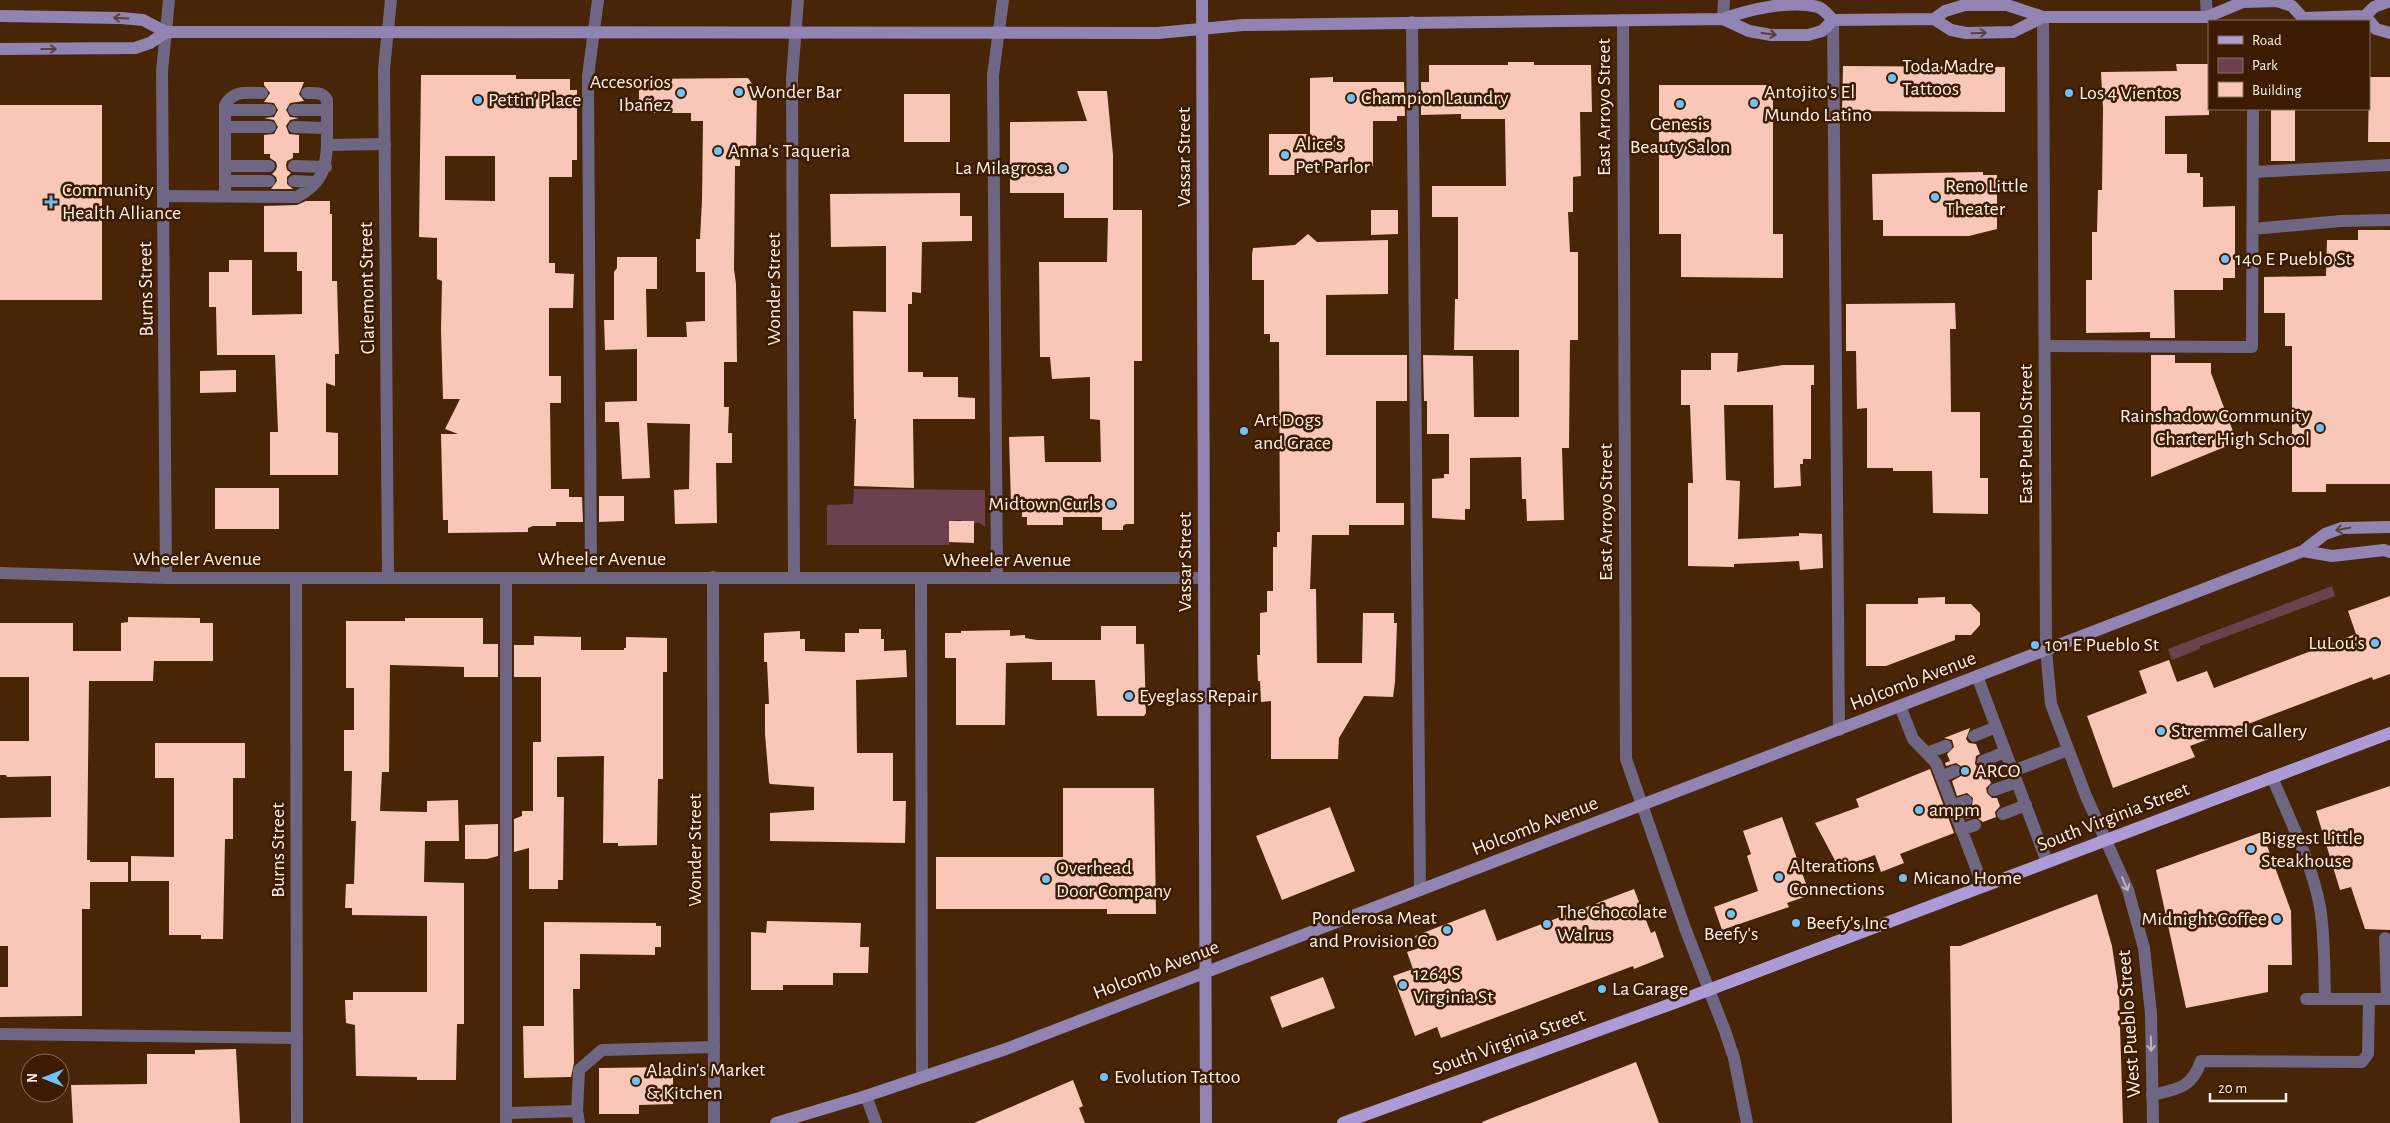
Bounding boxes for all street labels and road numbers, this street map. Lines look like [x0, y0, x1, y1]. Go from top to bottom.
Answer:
street label: East Arroyo Street [1594, 37, 1614, 176]
street label: Vassar Street [1174, 106, 1194, 207]
street label: Claremont Street [356, 221, 378, 355]
street label: Wonder Street [764, 232, 784, 346]
street label: Burns Street [135, 241, 157, 337]
street label: East Pueblo Street [2016, 363, 2036, 504]
street label: East Arroyo Street [1596, 442, 1616, 581]
street label: Vassar Street [1175, 511, 1195, 612]
street label: Wheeler Avenue [133, 549, 261, 569]
street label: Wheeler Avenue [538, 549, 666, 569]
street label: Wheeler Avenue [943, 550, 1071, 570]
street label: Holcomb Avenue [1847, 648, 1979, 714]
street label: South Virginia Street [2034, 779, 2192, 855]
street label: Wonder Street [685, 793, 705, 907]
street label: Holcomb Avenue [1469, 793, 1601, 859]
street label: Burns Street [268, 802, 288, 898]
street label: Holcomb Avenue [1090, 937, 1222, 1003]
street label: West Pueblo Street [2114, 949, 2144, 1099]
street label: South Virginia Street [1430, 1005, 1589, 1079]

